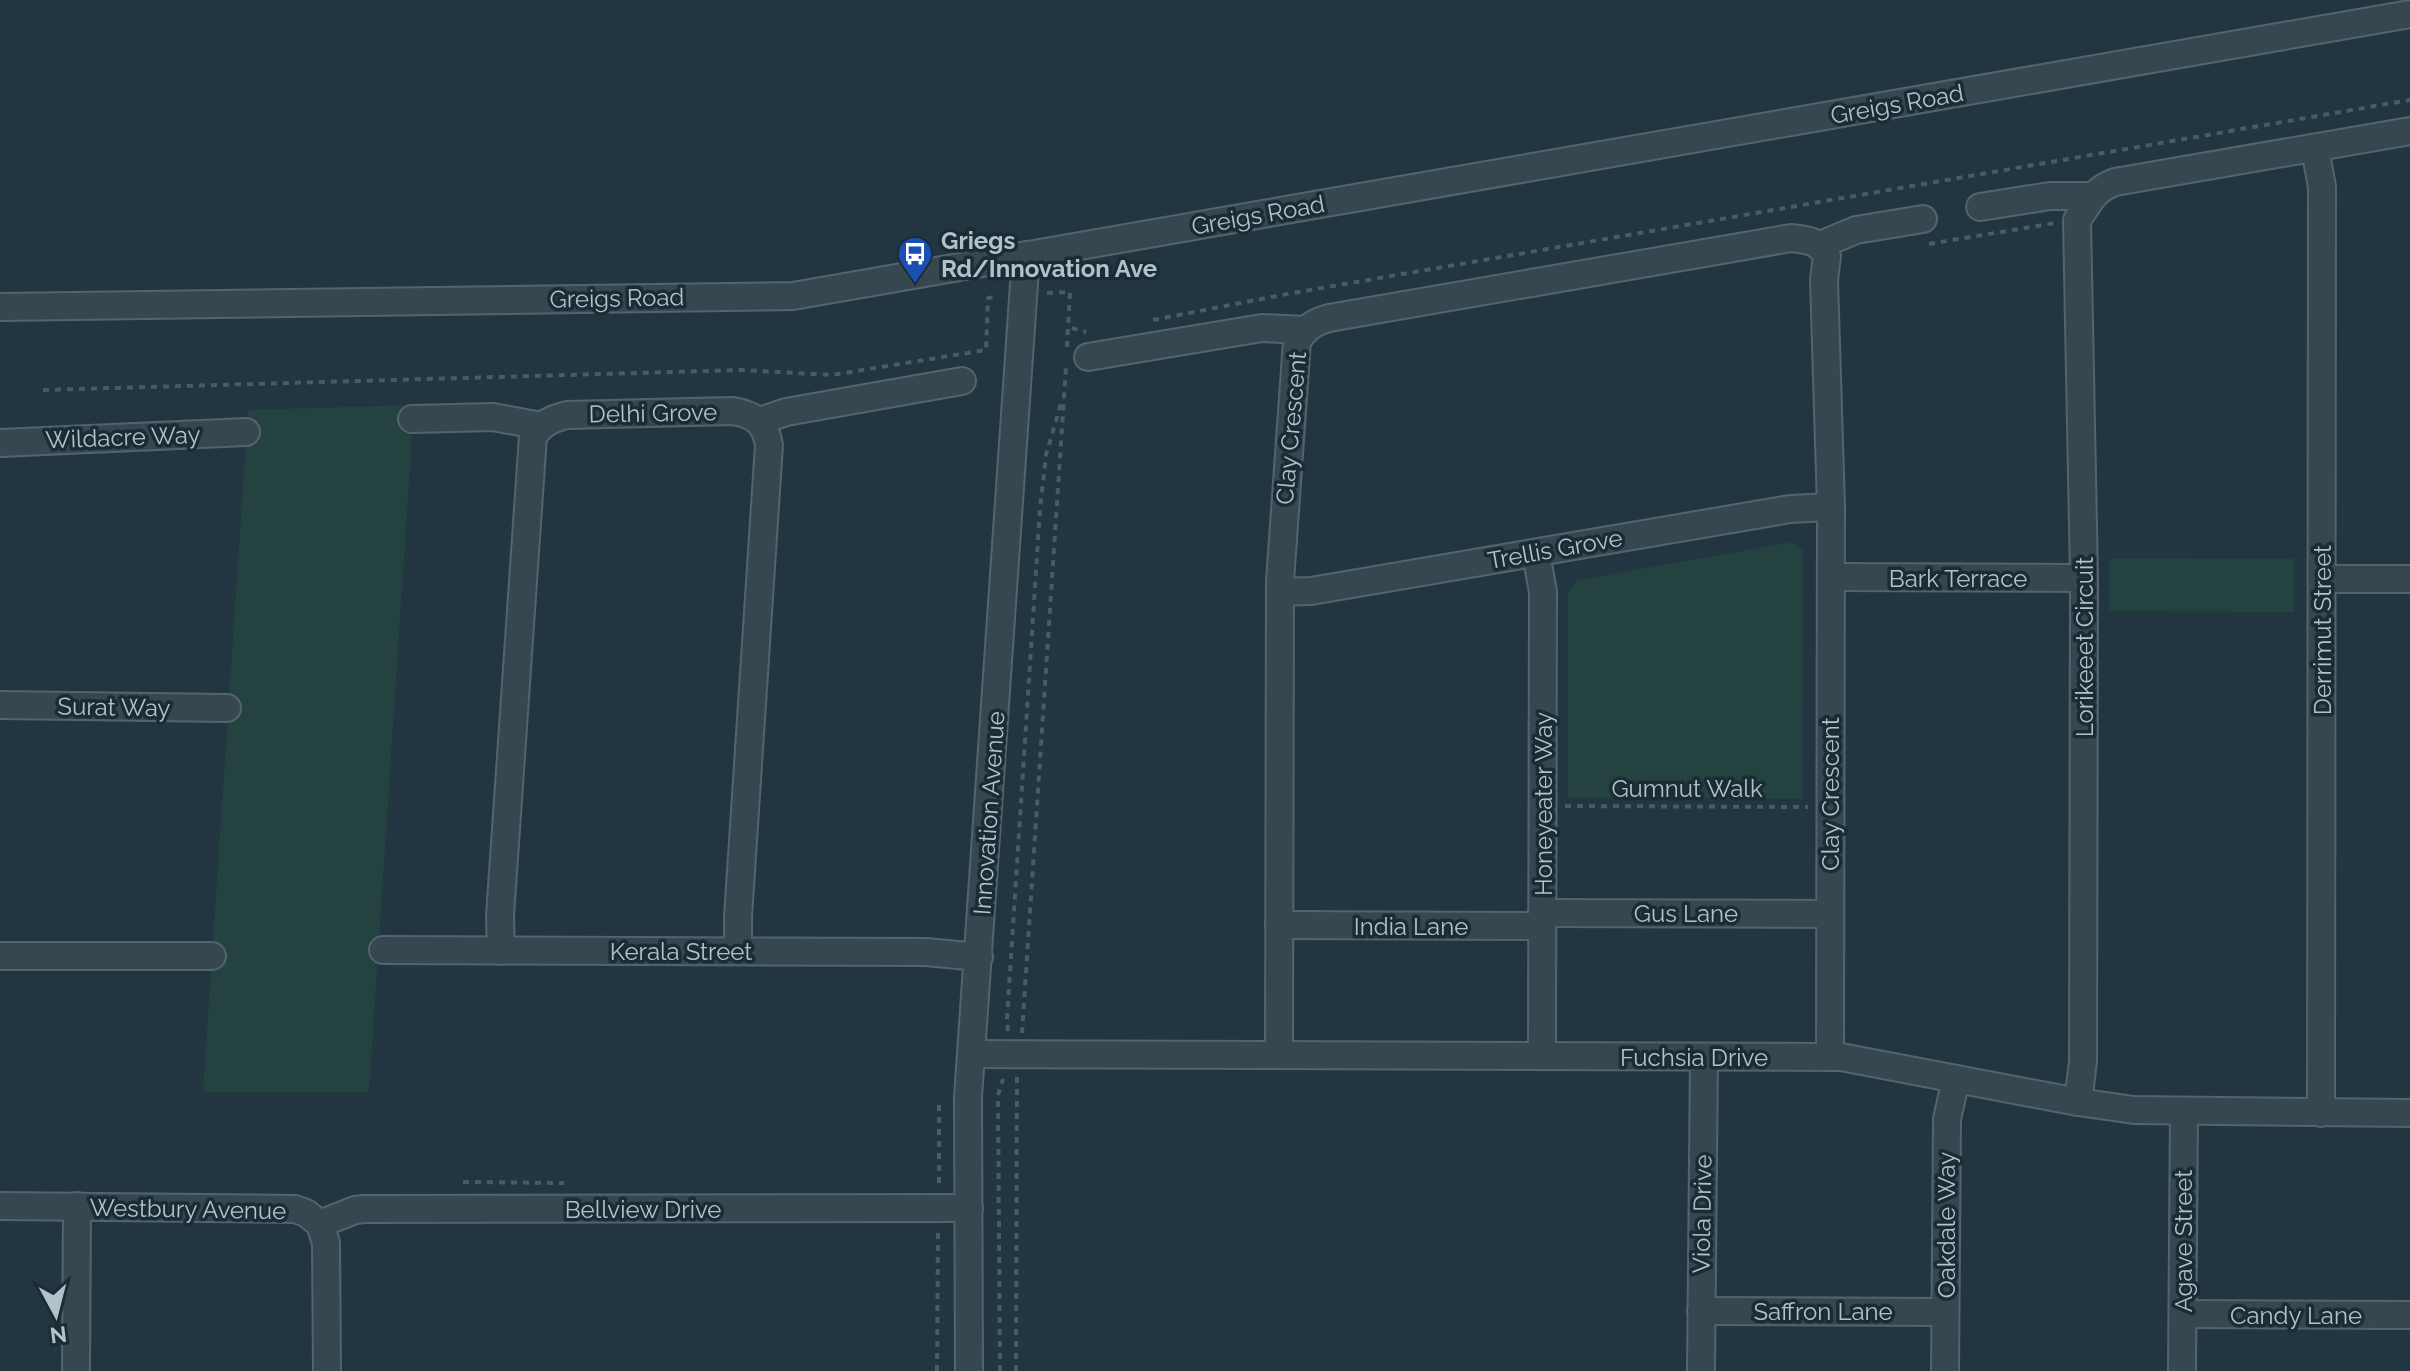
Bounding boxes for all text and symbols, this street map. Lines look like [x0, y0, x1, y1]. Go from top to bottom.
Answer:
street label: Greigs Road [1828, 78, 1966, 130]
street label: Greigs Road [1189, 189, 1327, 241]
place label: Griegs Rd/Innovation Ave [941, 226, 1157, 283]
bus stop icon: Griegs Rd/Innovation Ave [896, 235, 934, 285]
street label: Greigs Road [549, 282, 685, 314]
street label: Clay Crescent [1270, 350, 1312, 506]
street label: Delhi Grove [588, 397, 718, 429]
street label: Wildacre Way [45, 420, 201, 454]
street label: Trellis Grove [1485, 523, 1625, 575]
street label: Derrimut Street [2308, 545, 2337, 715]
street label: Lorikeeet Circuit [2070, 557, 2099, 737]
street label: Bark Terrace [1889, 564, 2027, 593]
street label: Surat Way [57, 692, 171, 722]
street label: Innovation Avenue [967, 710, 1011, 916]
street label: Honeyeater Way [1529, 712, 1558, 896]
street label: Clay Crescent [1816, 717, 1845, 871]
street label: Gumnut Walk [1611, 774, 1763, 803]
street label: Gus Lane [1634, 899, 1738, 928]
street label: India Lane [1354, 912, 1468, 941]
street label: Kerala Street [610, 937, 752, 966]
street label: Fuchsia Drive [1620, 1043, 1768, 1072]
street label: Oakdale Way [1932, 1152, 1961, 1298]
street label: Viola Drive [1686, 1154, 1718, 1274]
street label: Agave Street [2169, 1170, 2198, 1312]
street label: Westbury Avenue [89, 1193, 287, 1225]
street label: Bellview Drive [565, 1195, 721, 1224]
north arrow [16, 1275, 96, 1355]
street label: Saffron Lane [1753, 1297, 1893, 1326]
street label: Candy Lane [2230, 1301, 2362, 1330]
text: N [49, 1321, 68, 1349]

